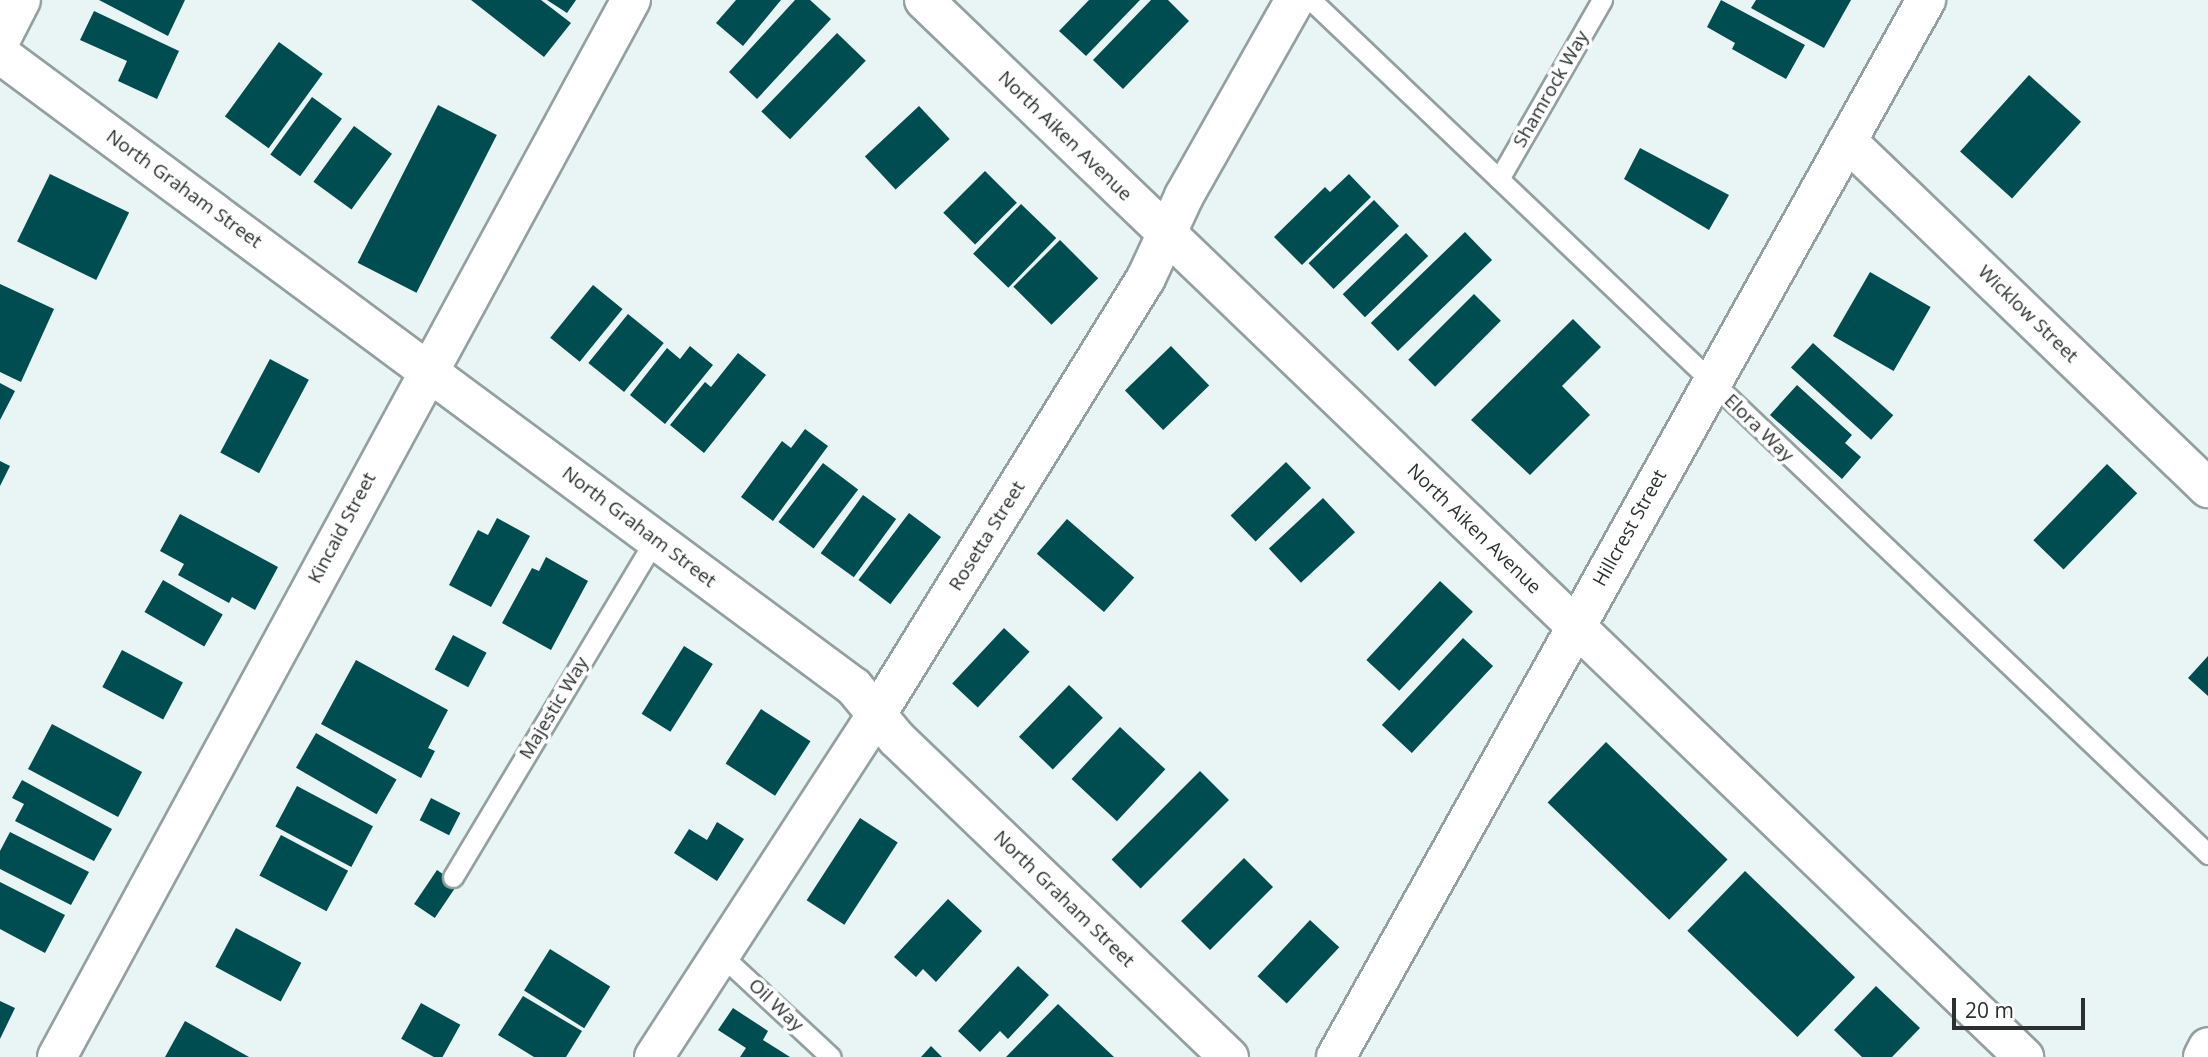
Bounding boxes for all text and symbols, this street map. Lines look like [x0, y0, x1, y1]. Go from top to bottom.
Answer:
street label: Shamrock Way [1508, 27, 1594, 151]
street label: North Aiken Avenue [993, 66, 1137, 206]
street label: North Graham Street [102, 125, 266, 253]
street label: Wicklow Street [1973, 261, 2083, 367]
street label: Elora Way [1720, 389, 1798, 467]
street label: North Aiken Avenue [1402, 459, 1546, 599]
street label: North Graham Street [558, 462, 720, 592]
street label: Hillcrest Street [1589, 466, 1671, 590]
street label: Kincaid Street [303, 469, 381, 587]
street label: Rosetta Street [944, 477, 1030, 595]
street label: Majestic Way [515, 653, 593, 763]
street label: North Graham Street [989, 826, 1139, 972]
street label: Oil Way [744, 974, 808, 1036]
scale bar [1956, 984, 2089, 1028]
text: 20 m [1965, 996, 2014, 1024]

